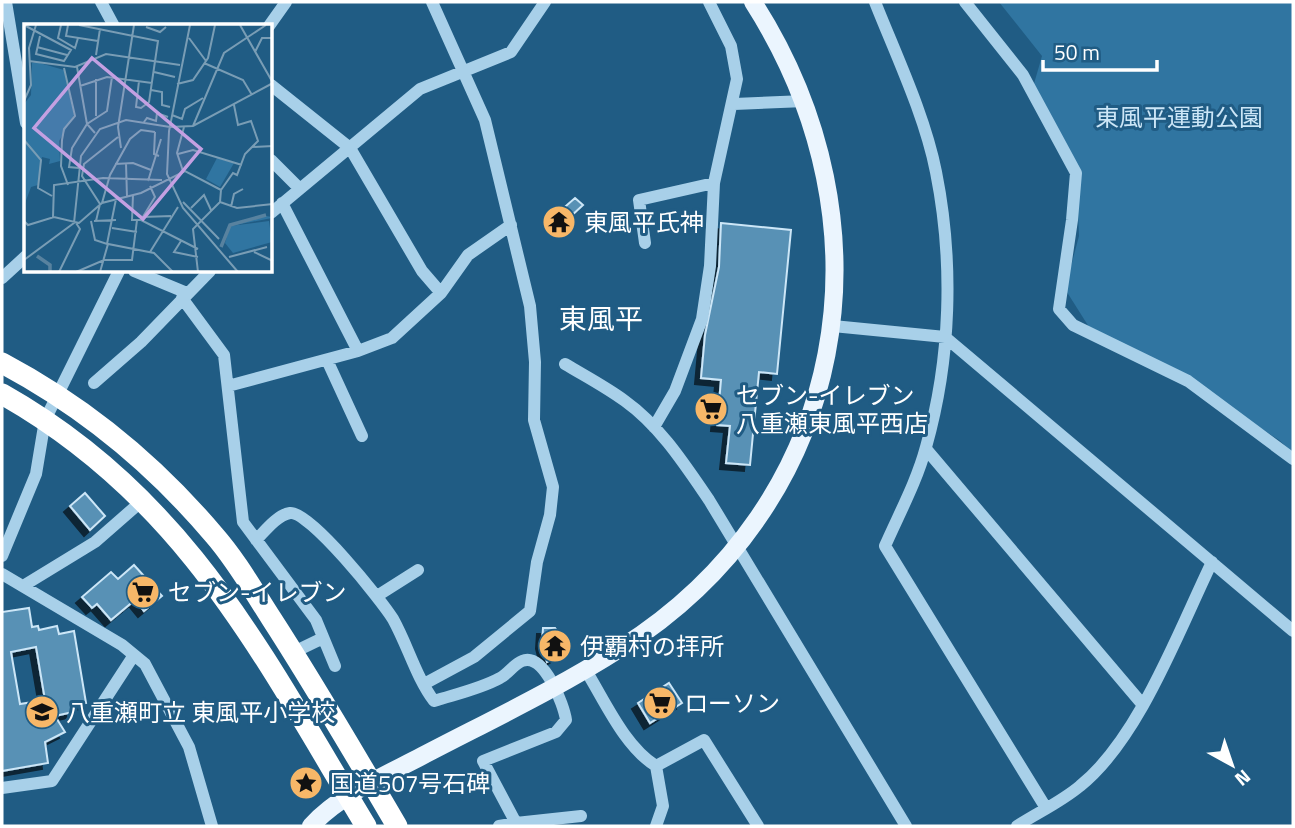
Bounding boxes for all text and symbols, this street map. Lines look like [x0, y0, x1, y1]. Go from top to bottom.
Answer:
inset map [24, 24, 273, 273]
scale bar [1043, 28, 1157, 72]
text: 50 m [1054, 36, 1100, 68]
park label: 東風平運動公園 [1095, 99, 1263, 135]
temple icon: 東風平氏神 [540, 203, 578, 241]
place label: 東風平氏神 [584, 204, 704, 240]
district label: 東風平 [559, 297, 643, 340]
place label: セブン-イレブン 八重瀬東風平西店 [736, 377, 928, 441]
supermarket icon: セブン-イレブン 八重瀬東風平西店 [692, 390, 730, 428]
supermarket icon: セブン-イレブン [124, 573, 162, 611]
place label: セブン-イレブン [168, 574, 347, 610]
temple icon: 伊覇村の拝所 [536, 627, 574, 665]
place label: 伊覇村の拝所 [580, 628, 724, 664]
supermarket icon: ローソン [641, 684, 679, 722]
place label: ローソン [684, 685, 780, 721]
school or university icon: 八重瀬町立 東風平小学校 [23, 693, 61, 731]
place label: 八重瀬町立 東風平小学校 [66, 694, 335, 730]
north arrow [1197, 730, 1267, 800]
text: N [1229, 763, 1258, 794]
place icon: 国道507号石碑 [287, 764, 325, 802]
place label: 国道507号石碑 [330, 765, 490, 801]

